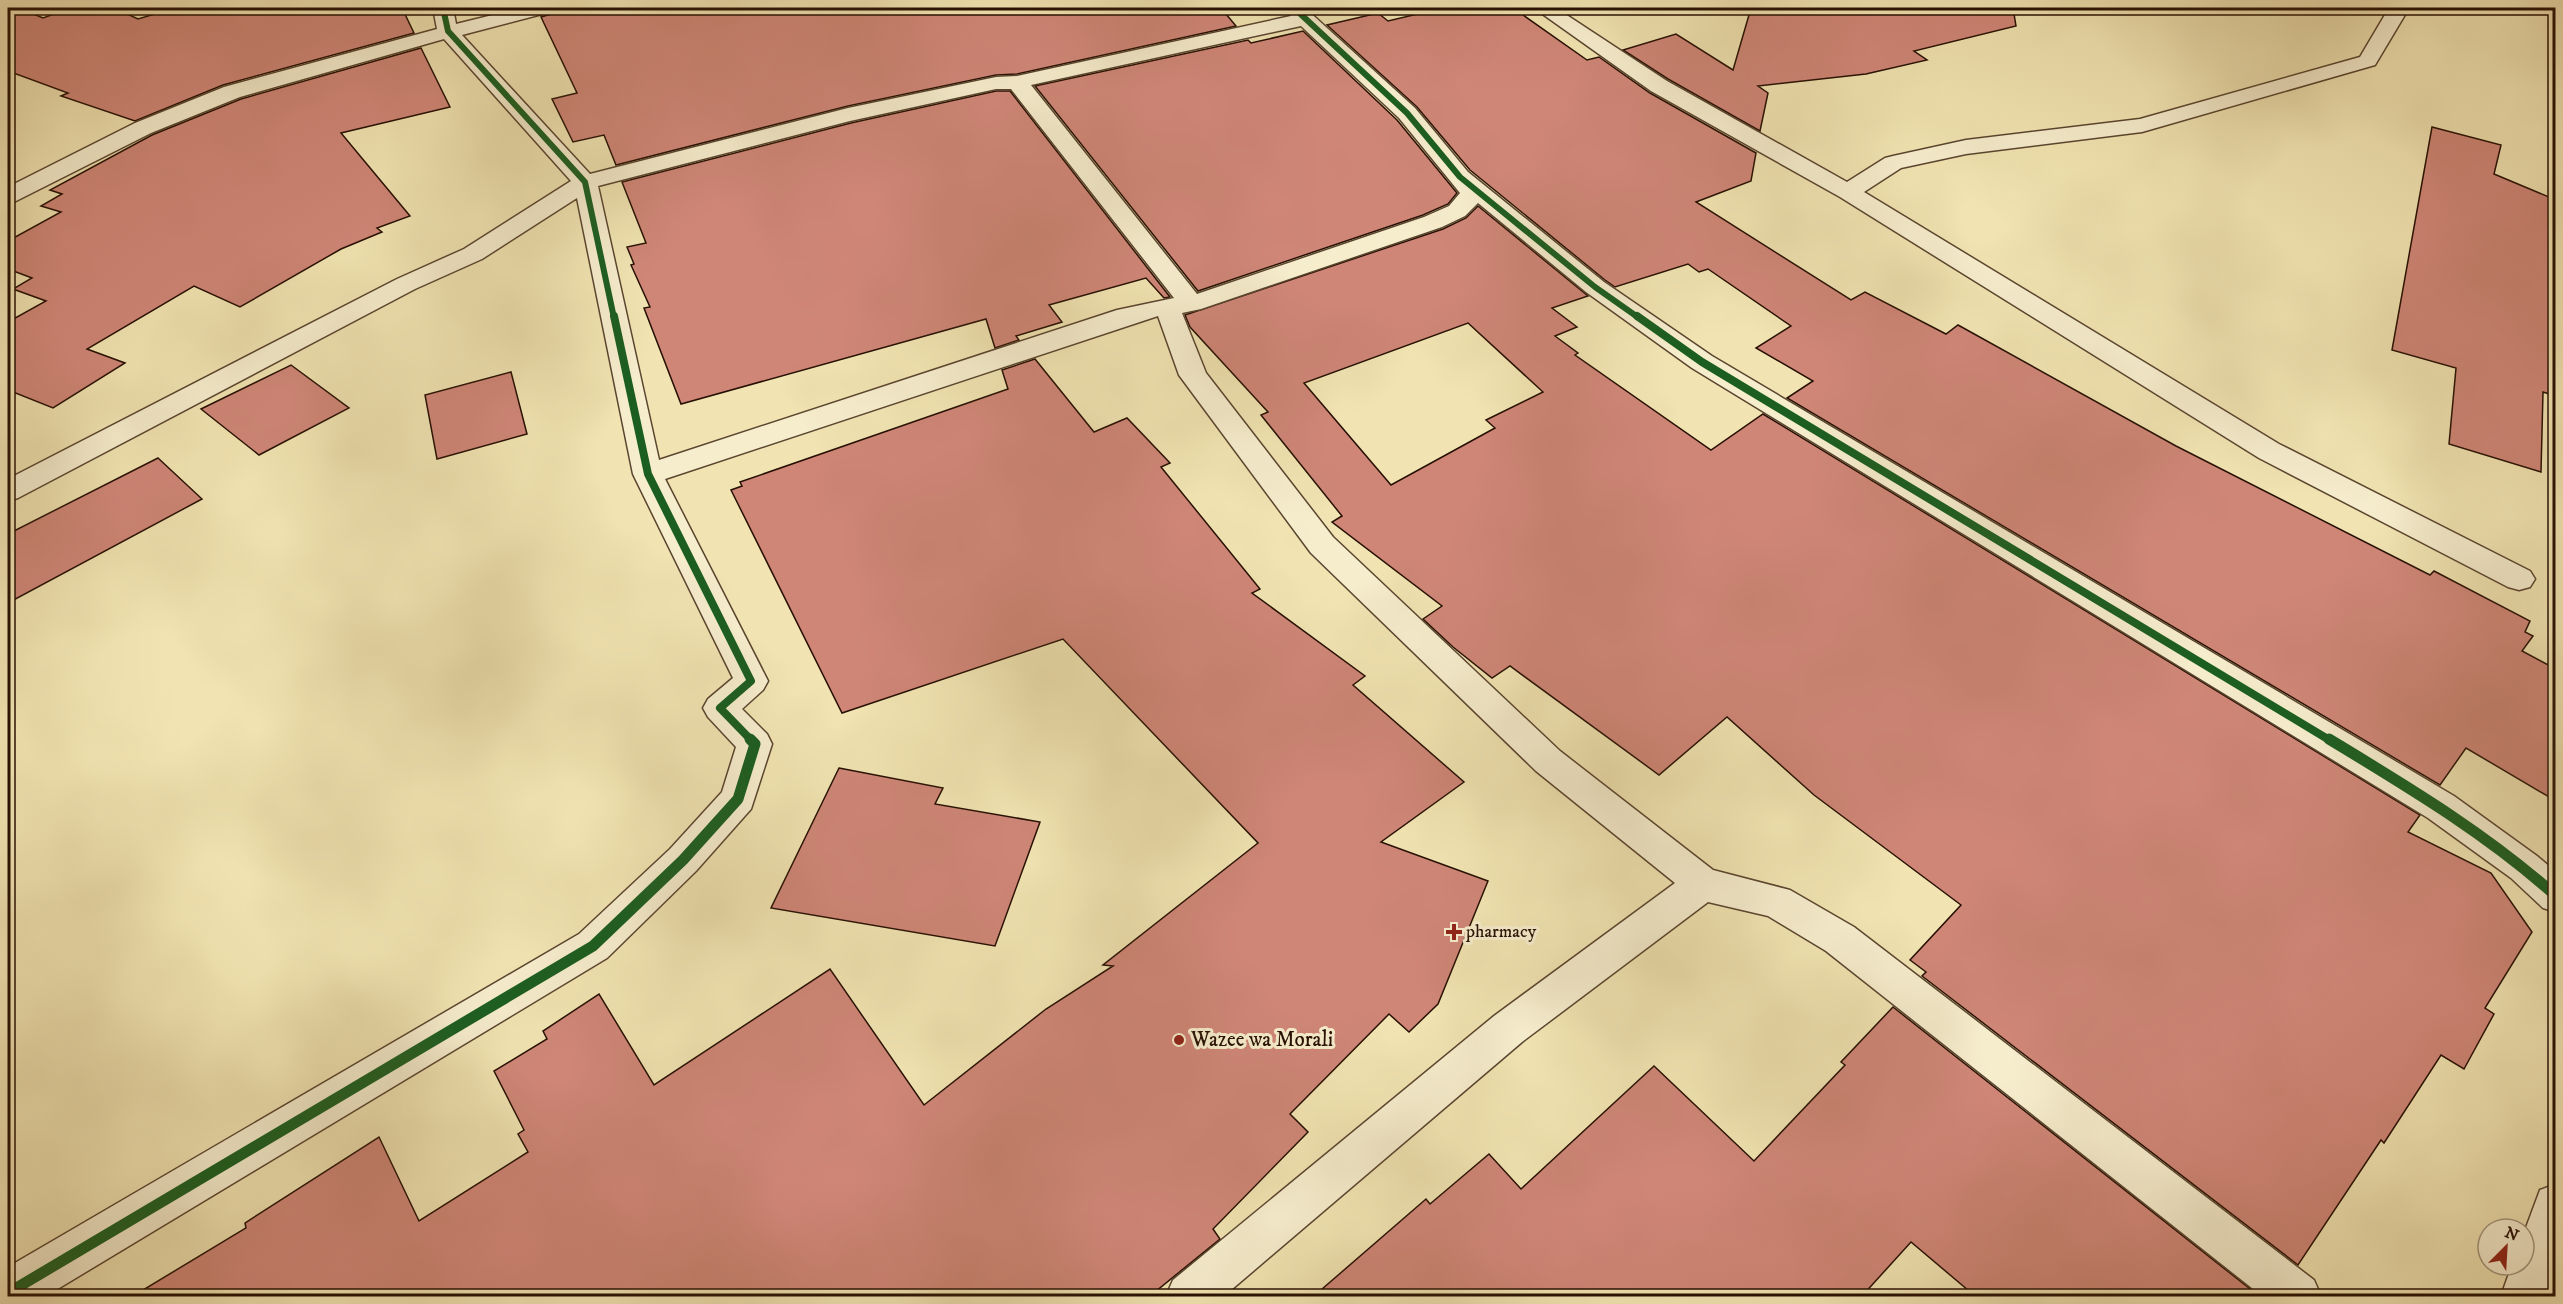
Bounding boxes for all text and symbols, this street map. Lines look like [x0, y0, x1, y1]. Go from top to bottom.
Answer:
place label: pharmacy [1465, 921, 1537, 943]
marker: pharmacy [1447, 925, 1461, 939]
place label: Wazee wa Morali [1190, 1027, 1333, 1053]
marker: Wazee wa Morali [1172, 1033, 1186, 1047]
north arrow [2476, 1217, 2536, 1277]
text: N [2502, 1222, 2522, 1246]

